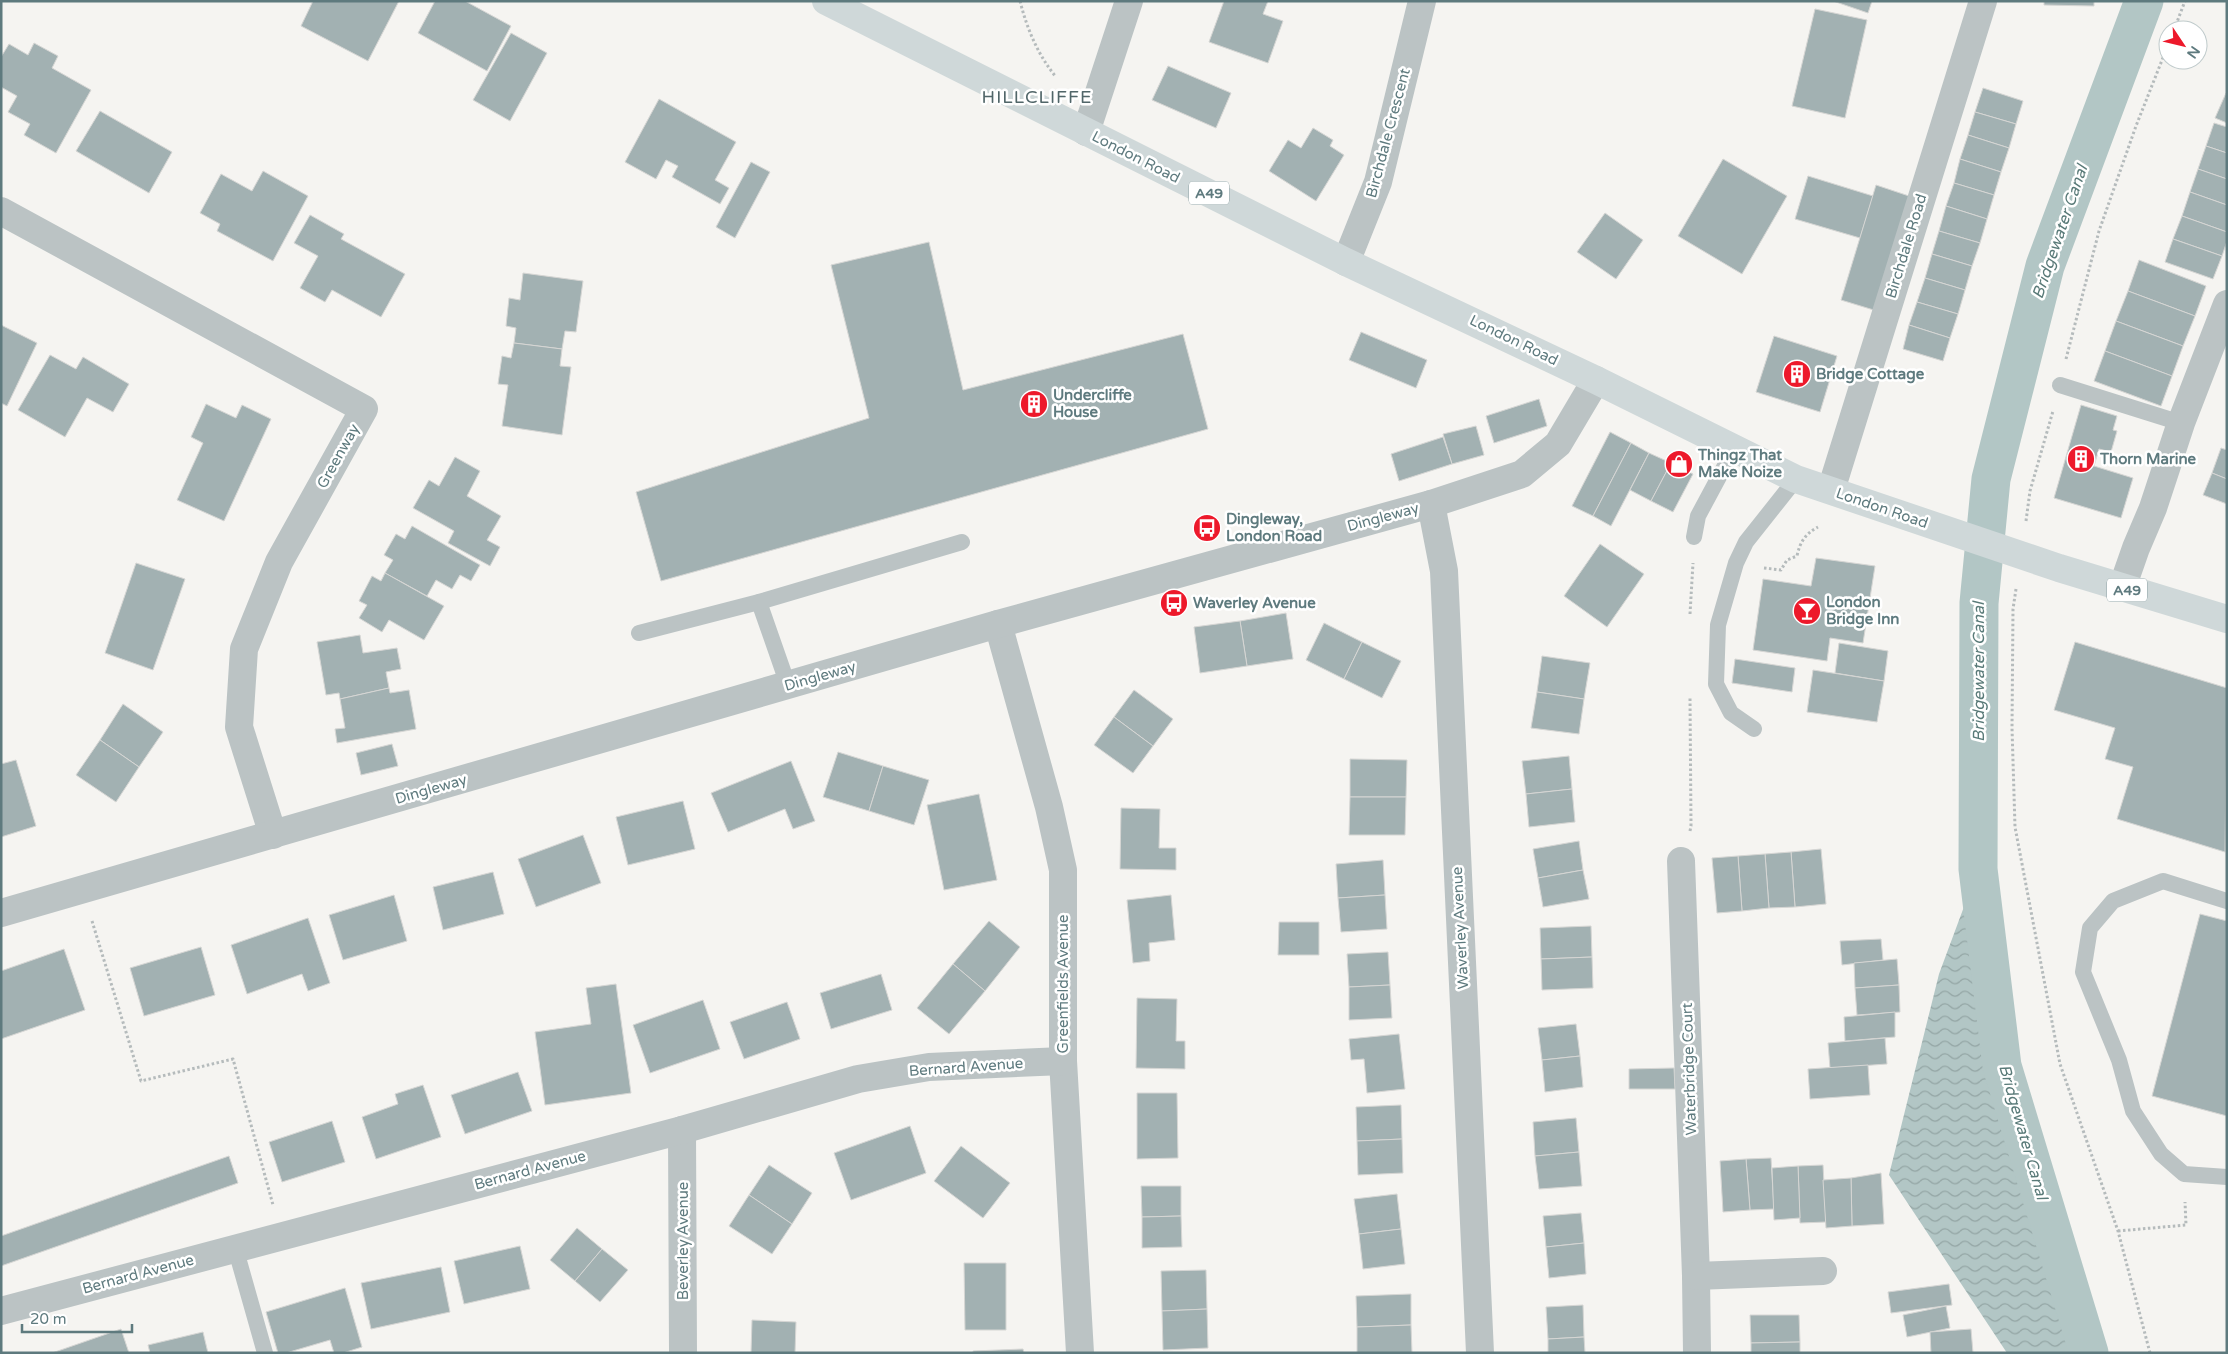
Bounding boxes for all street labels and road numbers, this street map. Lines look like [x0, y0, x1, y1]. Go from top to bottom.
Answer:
street label: Birchdale Crescent [1362, 66, 1414, 200]
street label: London Road [1089, 127, 1183, 187]
road number: A49 [1189, 182, 1229, 204]
street label: Birchdale Road [1882, 192, 1930, 300]
street label: London Road [1467, 311, 1561, 369]
street label: Greenway [313, 421, 363, 491]
street label: London Road [1834, 484, 1930, 532]
street label: Dingleway [1345, 499, 1421, 535]
road number: A49 [2107, 578, 2147, 602]
street label: Dingleway [782, 657, 858, 695]
street label: Dingleway [393, 770, 469, 808]
street label: Waverley Avenue [1448, 866, 1472, 990]
street label: Greenfields Avenue [1054, 915, 1072, 1053]
street label: Waterbridge Court [1678, 1002, 1700, 1136]
street label: Bernard Avenue [908, 1054, 1024, 1080]
street label: Bernard Avenue [472, 1146, 588, 1194]
street label: Beverley Avenue [674, 1182, 692, 1300]
street label: Bernard Avenue [80, 1250, 196, 1298]

